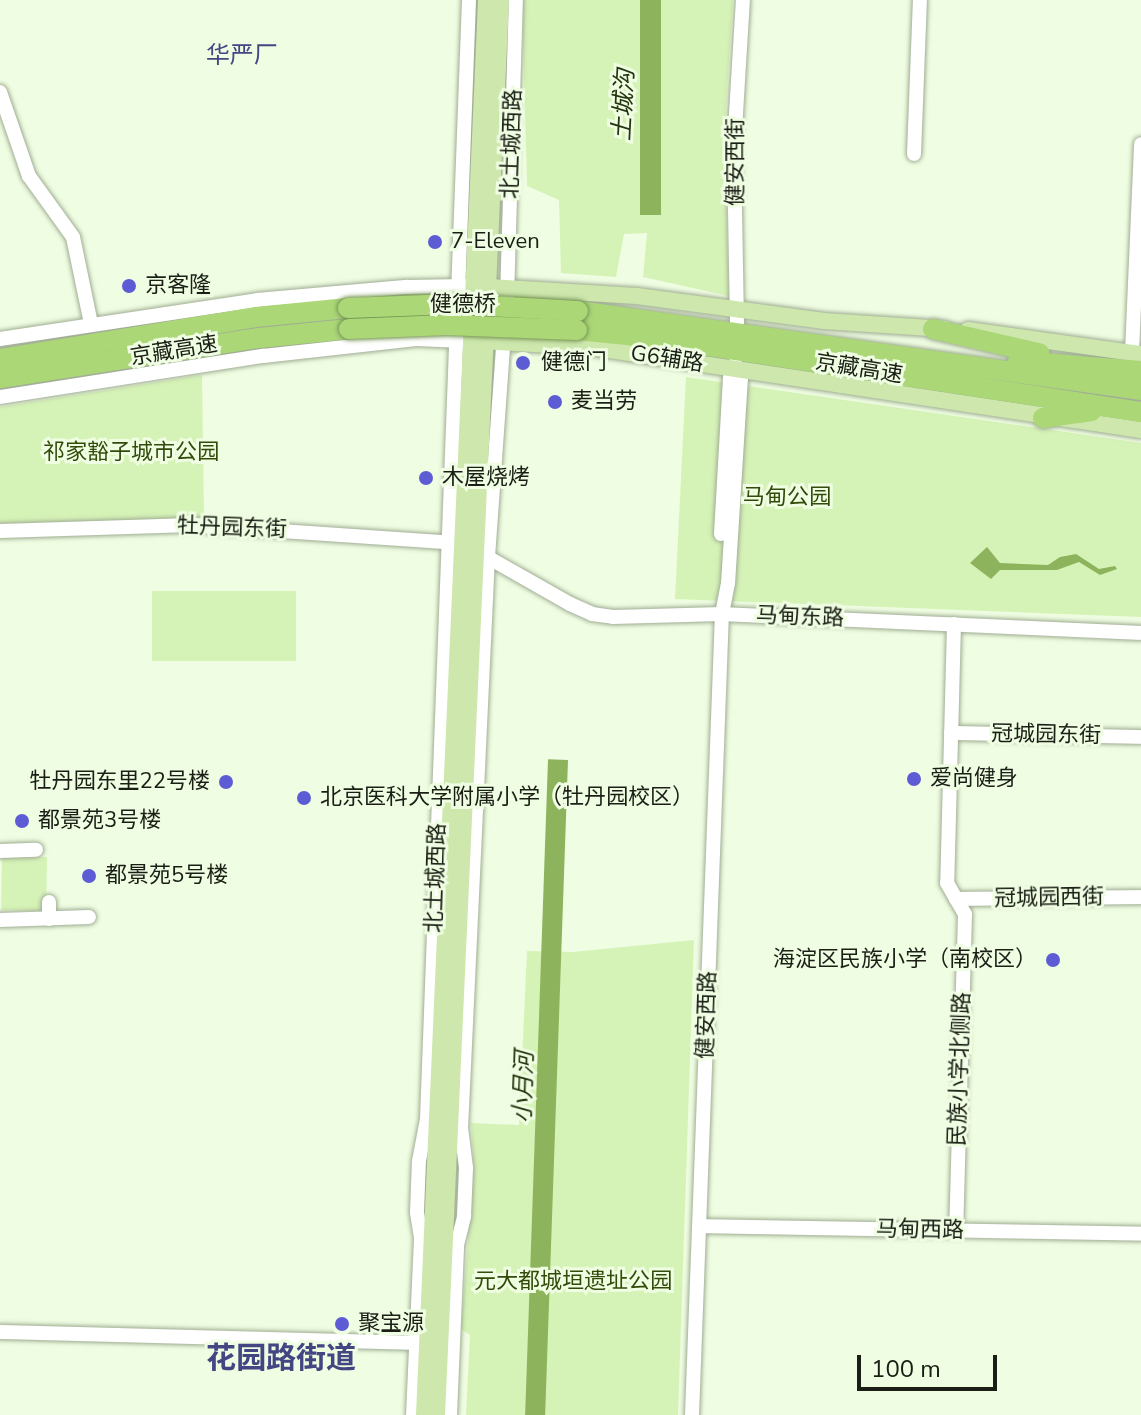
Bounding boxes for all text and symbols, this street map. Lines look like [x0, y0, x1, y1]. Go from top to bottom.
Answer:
district label: 华严厂 [206, 42, 278, 70]
water label: 土城沟 [608, 68, 640, 142]
street label: 北土城西路 [497, 89, 527, 199]
street label: 健安西街 [723, 118, 749, 206]
place label: 7-Eleven [451, 229, 540, 255]
marker: 7-Eleven [426, 233, 444, 251]
place label: 京客隆 [145, 273, 211, 299]
marker: 京客隆 [120, 277, 138, 295]
street label: 健德桥 [430, 292, 496, 318]
street label: 京藏高速 [128, 331, 220, 371]
street label: G6辅路 [629, 340, 705, 378]
street label: 京藏高速 [813, 349, 905, 389]
place label: 健德门 [541, 350, 607, 376]
marker: 健德门 [512, 352, 534, 374]
place label: 麦当劳 [571, 389, 637, 415]
marker: 麦当劳 [546, 393, 564, 411]
park label: 祁家豁子城市公园 [43, 440, 219, 466]
place label: 木屋烧烤 [442, 465, 530, 491]
marker: 木屋烧烤 [417, 469, 435, 487]
park label: 马甸公园 [743, 485, 831, 511]
street label: 牡丹园东街 [177, 513, 287, 543]
street label: 马甸东路 [756, 602, 844, 632]
street label: 冠城园东街 [991, 721, 1101, 749]
place label: 爱尚健身 [930, 766, 1018, 792]
place label: 牡丹园东里22号楼 [30, 769, 210, 795]
marker: 爱尚健身 [905, 770, 923, 788]
marker: 牡丹园东里22号楼 [217, 773, 235, 791]
place label: 北京医科大学附属小学（牡丹园校区） [320, 785, 694, 811]
marker: 北京医科大学附属小学（牡丹园校区） [295, 789, 313, 807]
place label: 都景苑3号楼 [38, 808, 161, 834]
marker: 都景苑3号楼 [13, 812, 31, 830]
street label: 北土城西路 [421, 823, 451, 933]
place label: 都景苑5号楼 [105, 863, 228, 889]
marker: 都景苑5号楼 [80, 867, 98, 885]
street label: 冠城园西街 [994, 884, 1104, 912]
place label: 海淀区民族小学（南校区） [773, 947, 1037, 973]
marker: 海淀区民族小学（南校区） [1044, 951, 1062, 969]
street label: 健安西路 [692, 971, 722, 1059]
street label: 民族小学北侧路 [944, 992, 976, 1146]
water label: 小月河 [508, 1051, 540, 1123]
street label: 马甸西路 [876, 1216, 964, 1244]
park label: 元大都城垣遗址公园 [474, 1269, 672, 1295]
place label: 聚宝源 [358, 1311, 424, 1337]
marker: 聚宝源 [333, 1315, 351, 1333]
scale bar [861, 1339, 1001, 1389]
district label: 花园路街道 [206, 1341, 356, 1377]
text: 100 m [871, 1353, 941, 1385]

